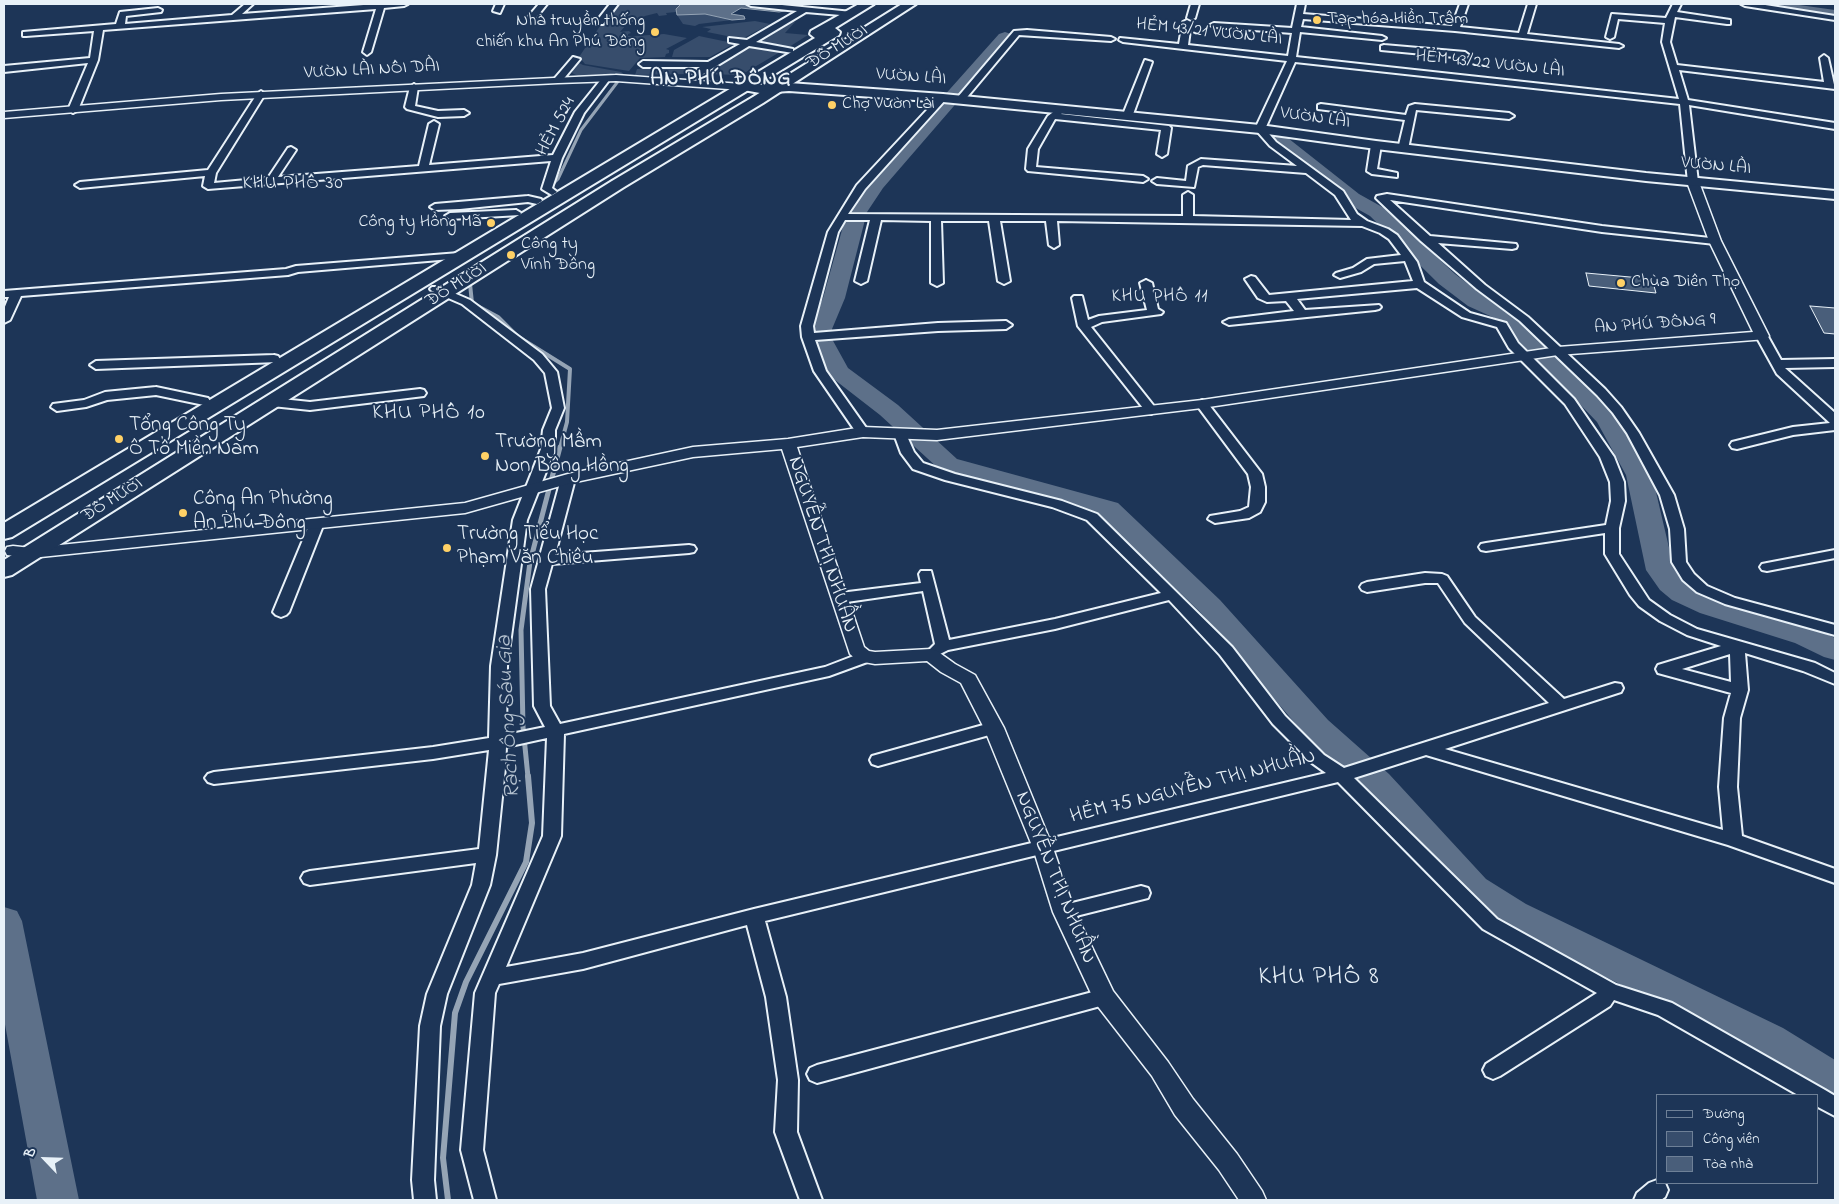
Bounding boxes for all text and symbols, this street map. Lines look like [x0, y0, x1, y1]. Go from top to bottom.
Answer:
place label: Tạp hóa Hiền Trâm [1327, 9, 1468, 31]
place label: Nhà truyền thống chiến khu An Phú Đông [476, 11, 645, 54]
marker: Tạp hóa Hiền Trâm [1311, 14, 1323, 26]
street label: HẺM 43/21 VƯỜN LÀI [1135, 15, 1283, 51]
street label: ĐỖ MƯỜI [803, 21, 873, 75]
marker: Nhà truyền thống chiến khu An Phú Đông [649, 26, 661, 38]
street label: HẺM 43/22 VƯỜN LÀI [1414, 46, 1566, 84]
street label: VƯỜN LÀI NỐI DÀI [304, 57, 440, 85]
street label: VƯỜN LÀI [875, 65, 947, 91]
district label: AN PHÚ ĐÔNG [649, 68, 793, 94]
street label: HẺM 524 [533, 94, 581, 160]
place label: Chợ Vườn Lài [842, 94, 935, 116]
marker: Chợ Vườn Lài [826, 99, 838, 111]
street label: VƯỜN LÀI [1279, 103, 1351, 135]
street label: VƯỜN LÀI [1680, 153, 1752, 181]
district label: KHU PHỐ 30 [241, 174, 345, 196]
place label: Công ty Hồng Mã [358, 212, 481, 234]
marker: Công ty Hồng Mã [485, 217, 497, 229]
place label: Công ty Vĩnh Đông [521, 234, 595, 276]
marker: Công ty Vĩnh Đông [505, 249, 517, 261]
street label: ĐỖ MƯỜI [422, 259, 492, 313]
place label: Chùa Diên Thọ [1631, 272, 1740, 294]
marker: Chùa Diên Thọ [1615, 277, 1627, 289]
district label: KHU PHỐ 11 [1110, 287, 1210, 309]
street label: AN PHÚ ĐÔNG 9 [1593, 310, 1717, 340]
district label: KHU PHỐ 10 [371, 401, 487, 427]
place label: Tổng Công Ty Ô Tô Miền Nam [129, 414, 259, 464]
place label: Trường Mầm Non Bông Hồng [495, 431, 629, 481]
marker: Tổng Công Ty Ô Tô Miền Nam [113, 433, 125, 445]
marker: Trường Mầm Non Bông Hồng [479, 450, 491, 462]
street label: NGUYỄN THỊ NHUẦN [781, 454, 861, 636]
street label: ĐỖ MƯỜI [78, 474, 148, 528]
place label: Công An Phường An Phú Đông [193, 488, 333, 538]
marker: Công An Phường An Phú Đông [177, 507, 189, 519]
place label: Trường Tiểu Học Phạm Văn Chiêu [457, 523, 598, 573]
marker: Trường Tiểu Học Phạm Văn Chiêu [441, 542, 453, 554]
water label: Rạch Ông Sáu Gia [493, 635, 527, 799]
street label: HẺM 75 NGUYỄN THỊ NHUẦN [1067, 745, 1319, 831]
street label: NGUYỄN THỊ NHUẦN [1008, 788, 1100, 968]
district label: KHU PHỐ 8 [1257, 963, 1381, 995]
legend [1656, 1094, 1819, 1184]
text: Đường [1703, 1103, 1745, 1125]
text: Công viên [1703, 1128, 1760, 1150]
north arrow [20, 1134, 70, 1184]
text: B [19, 1144, 42, 1161]
text: Tòa nhà [1703, 1153, 1753, 1175]

